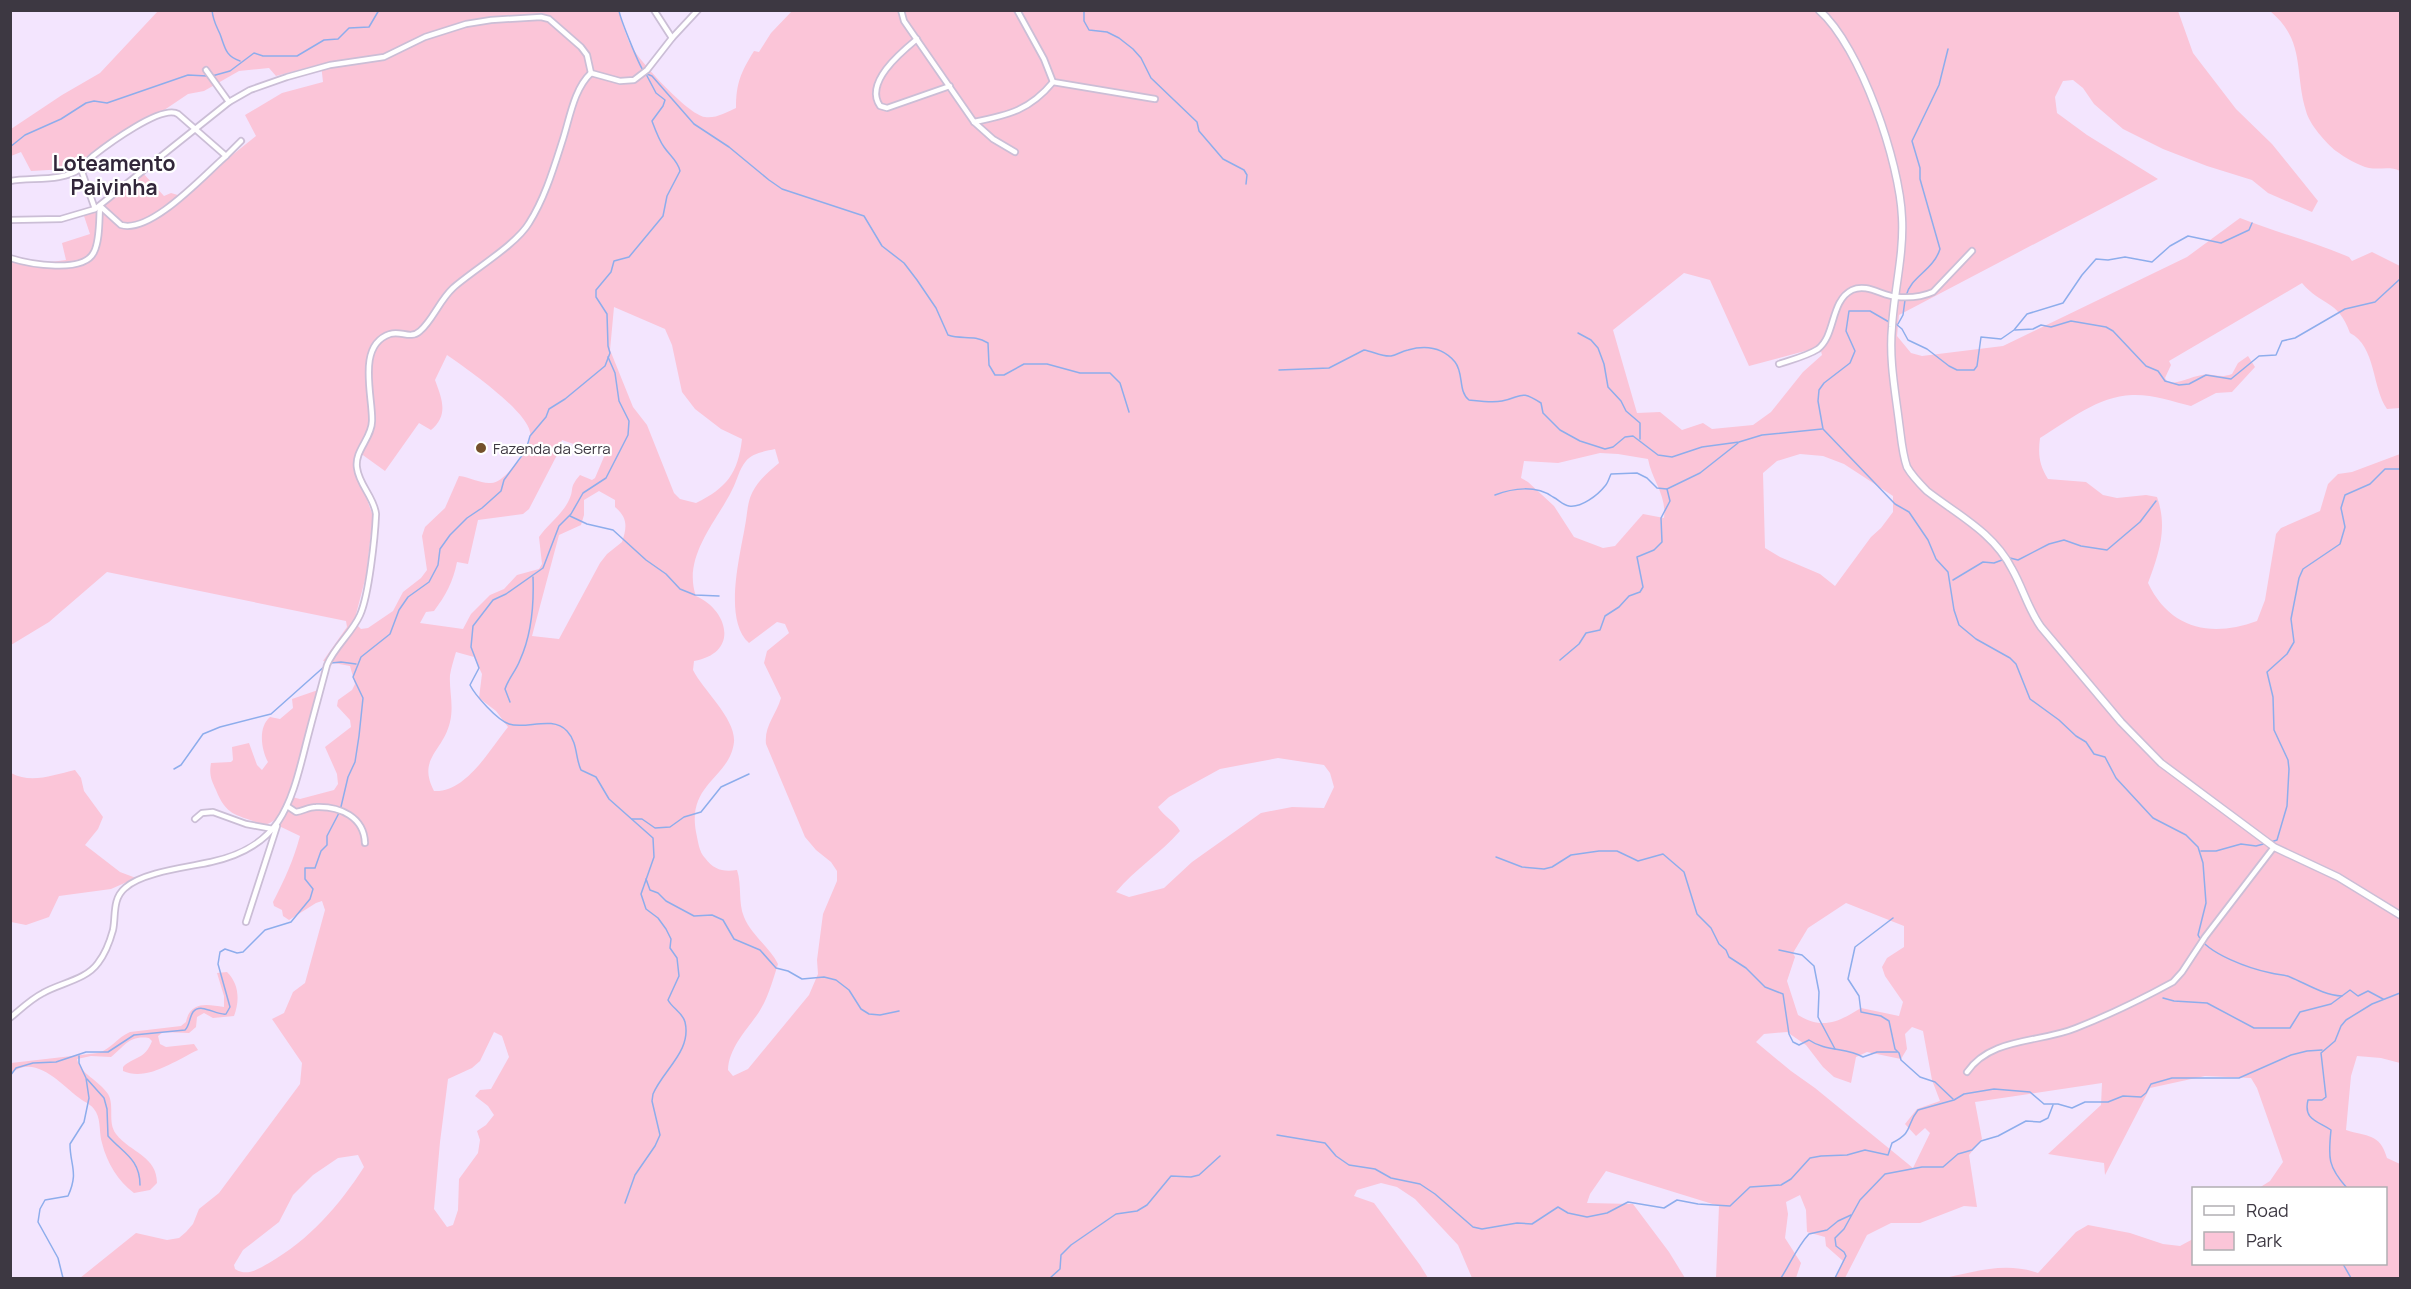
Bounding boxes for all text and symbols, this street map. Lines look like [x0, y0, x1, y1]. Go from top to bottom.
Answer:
district label: Loteamento Paivinha [53, 149, 175, 201]
place label: Fazenda da Serra [493, 438, 611, 459]
marker: Fazenda da Serra [474, 441, 488, 455]
legend [2192, 1187, 2387, 1265]
text: Road [2246, 1198, 2289, 1222]
text: Park [2246, 1228, 2283, 1252]

